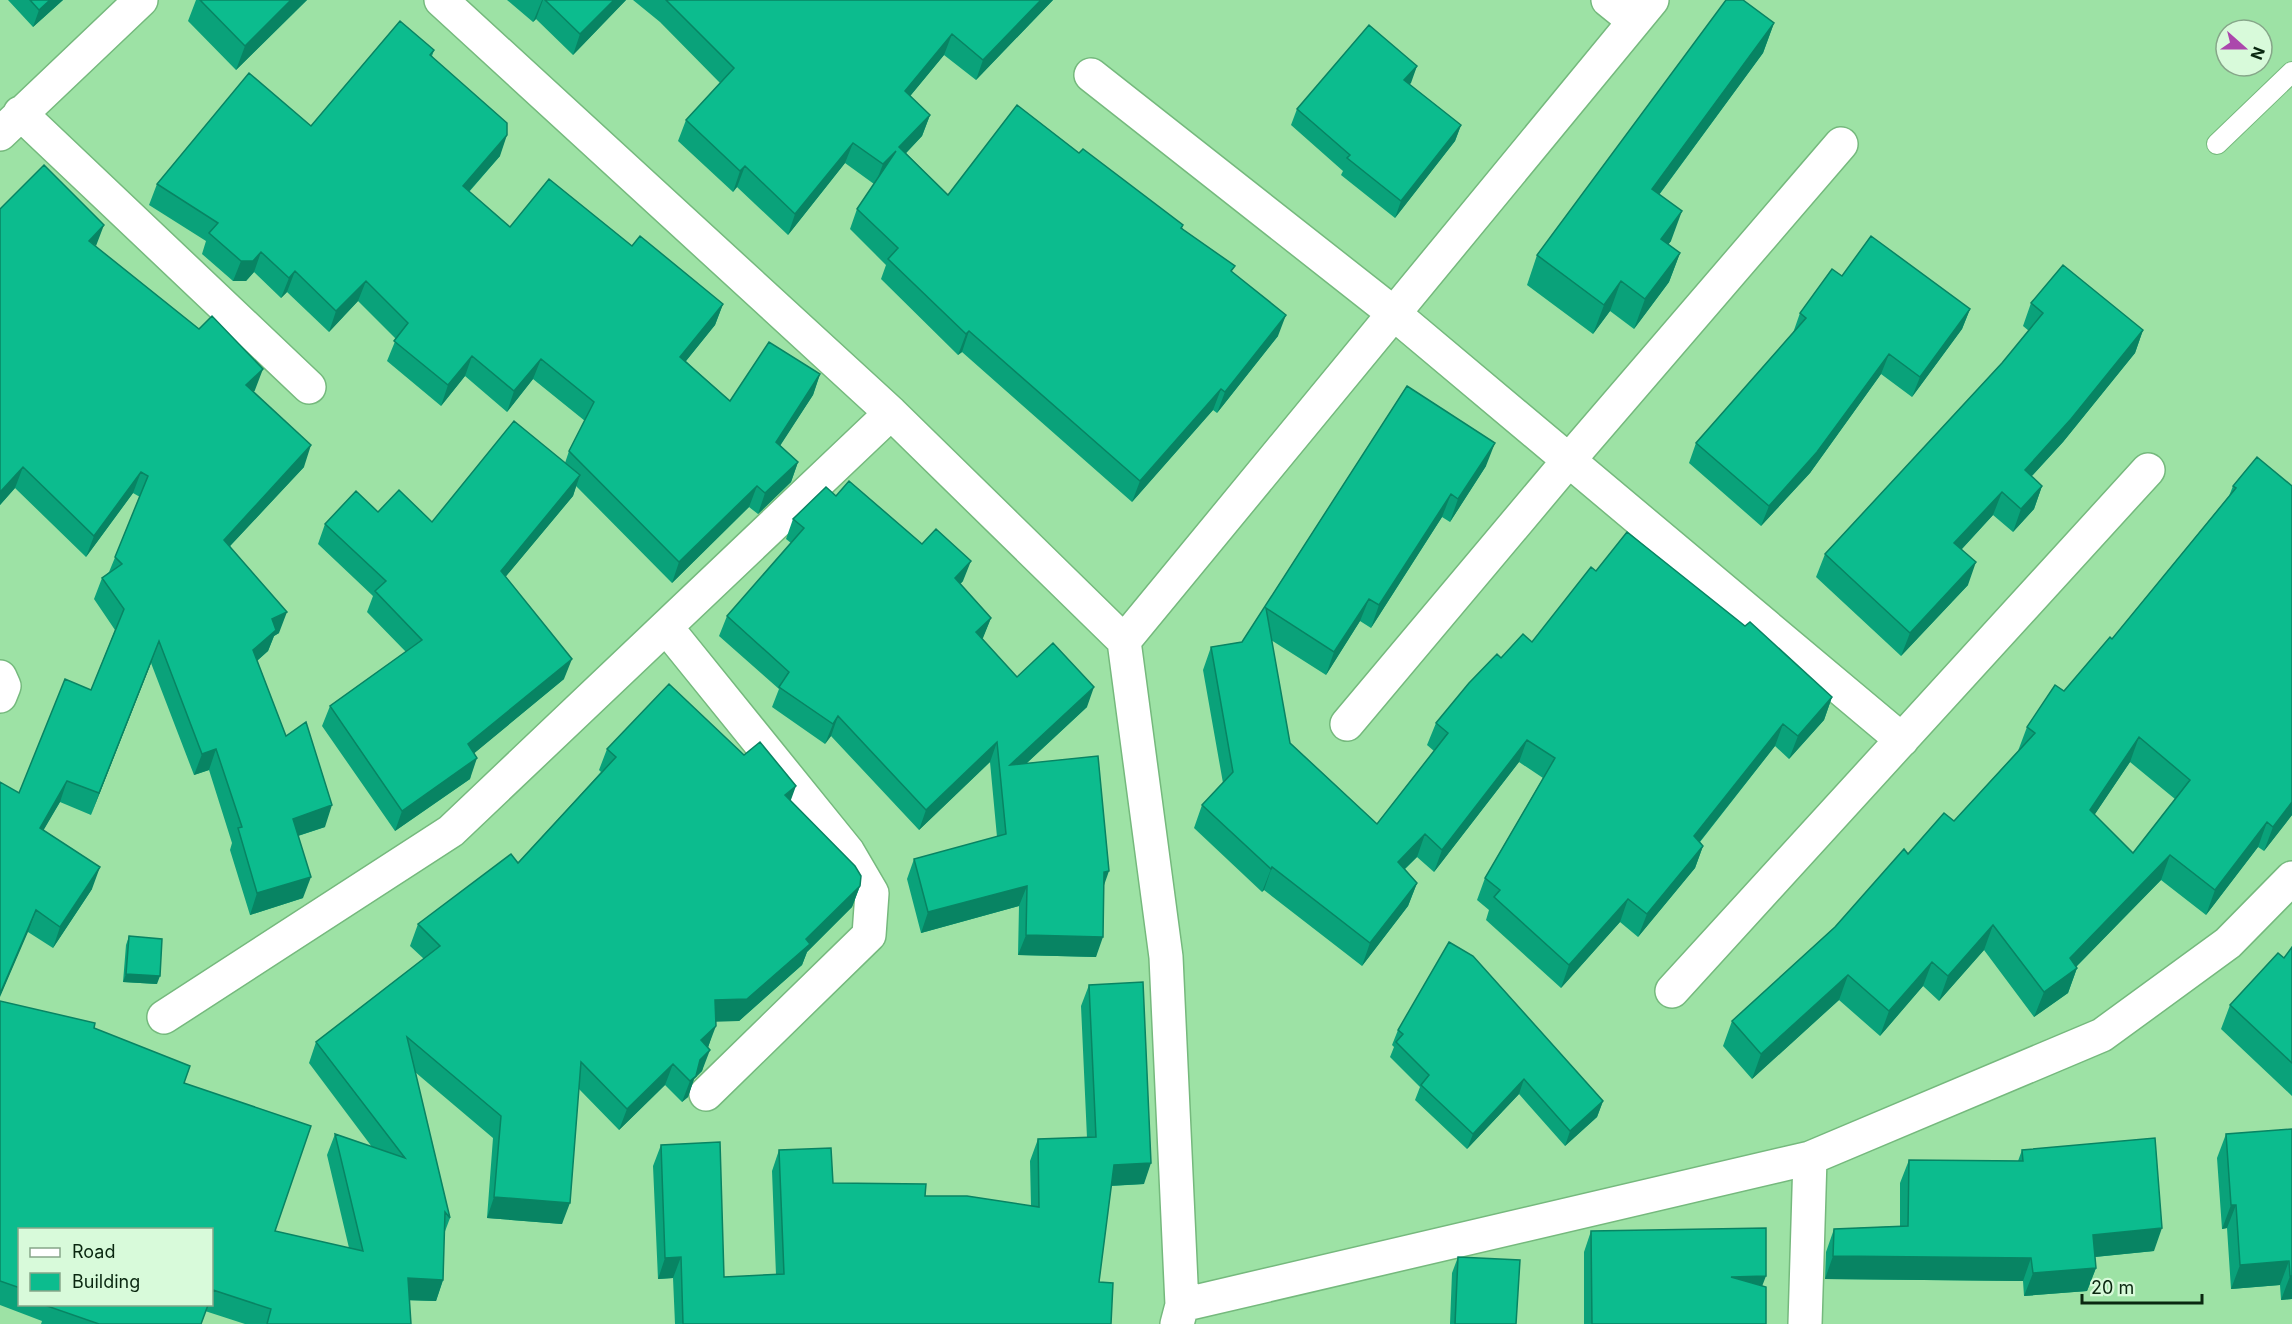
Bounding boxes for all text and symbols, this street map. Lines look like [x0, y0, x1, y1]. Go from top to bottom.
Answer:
north arrow [2214, 18, 2274, 78]
text: N [2246, 44, 2270, 63]
legend [18, 1228, 213, 1306]
text: Road [72, 1241, 115, 1262]
scale bar [2082, 1267, 2202, 1305]
text: Building [72, 1271, 140, 1292]
text: 20 m [2091, 1277, 2134, 1298]

